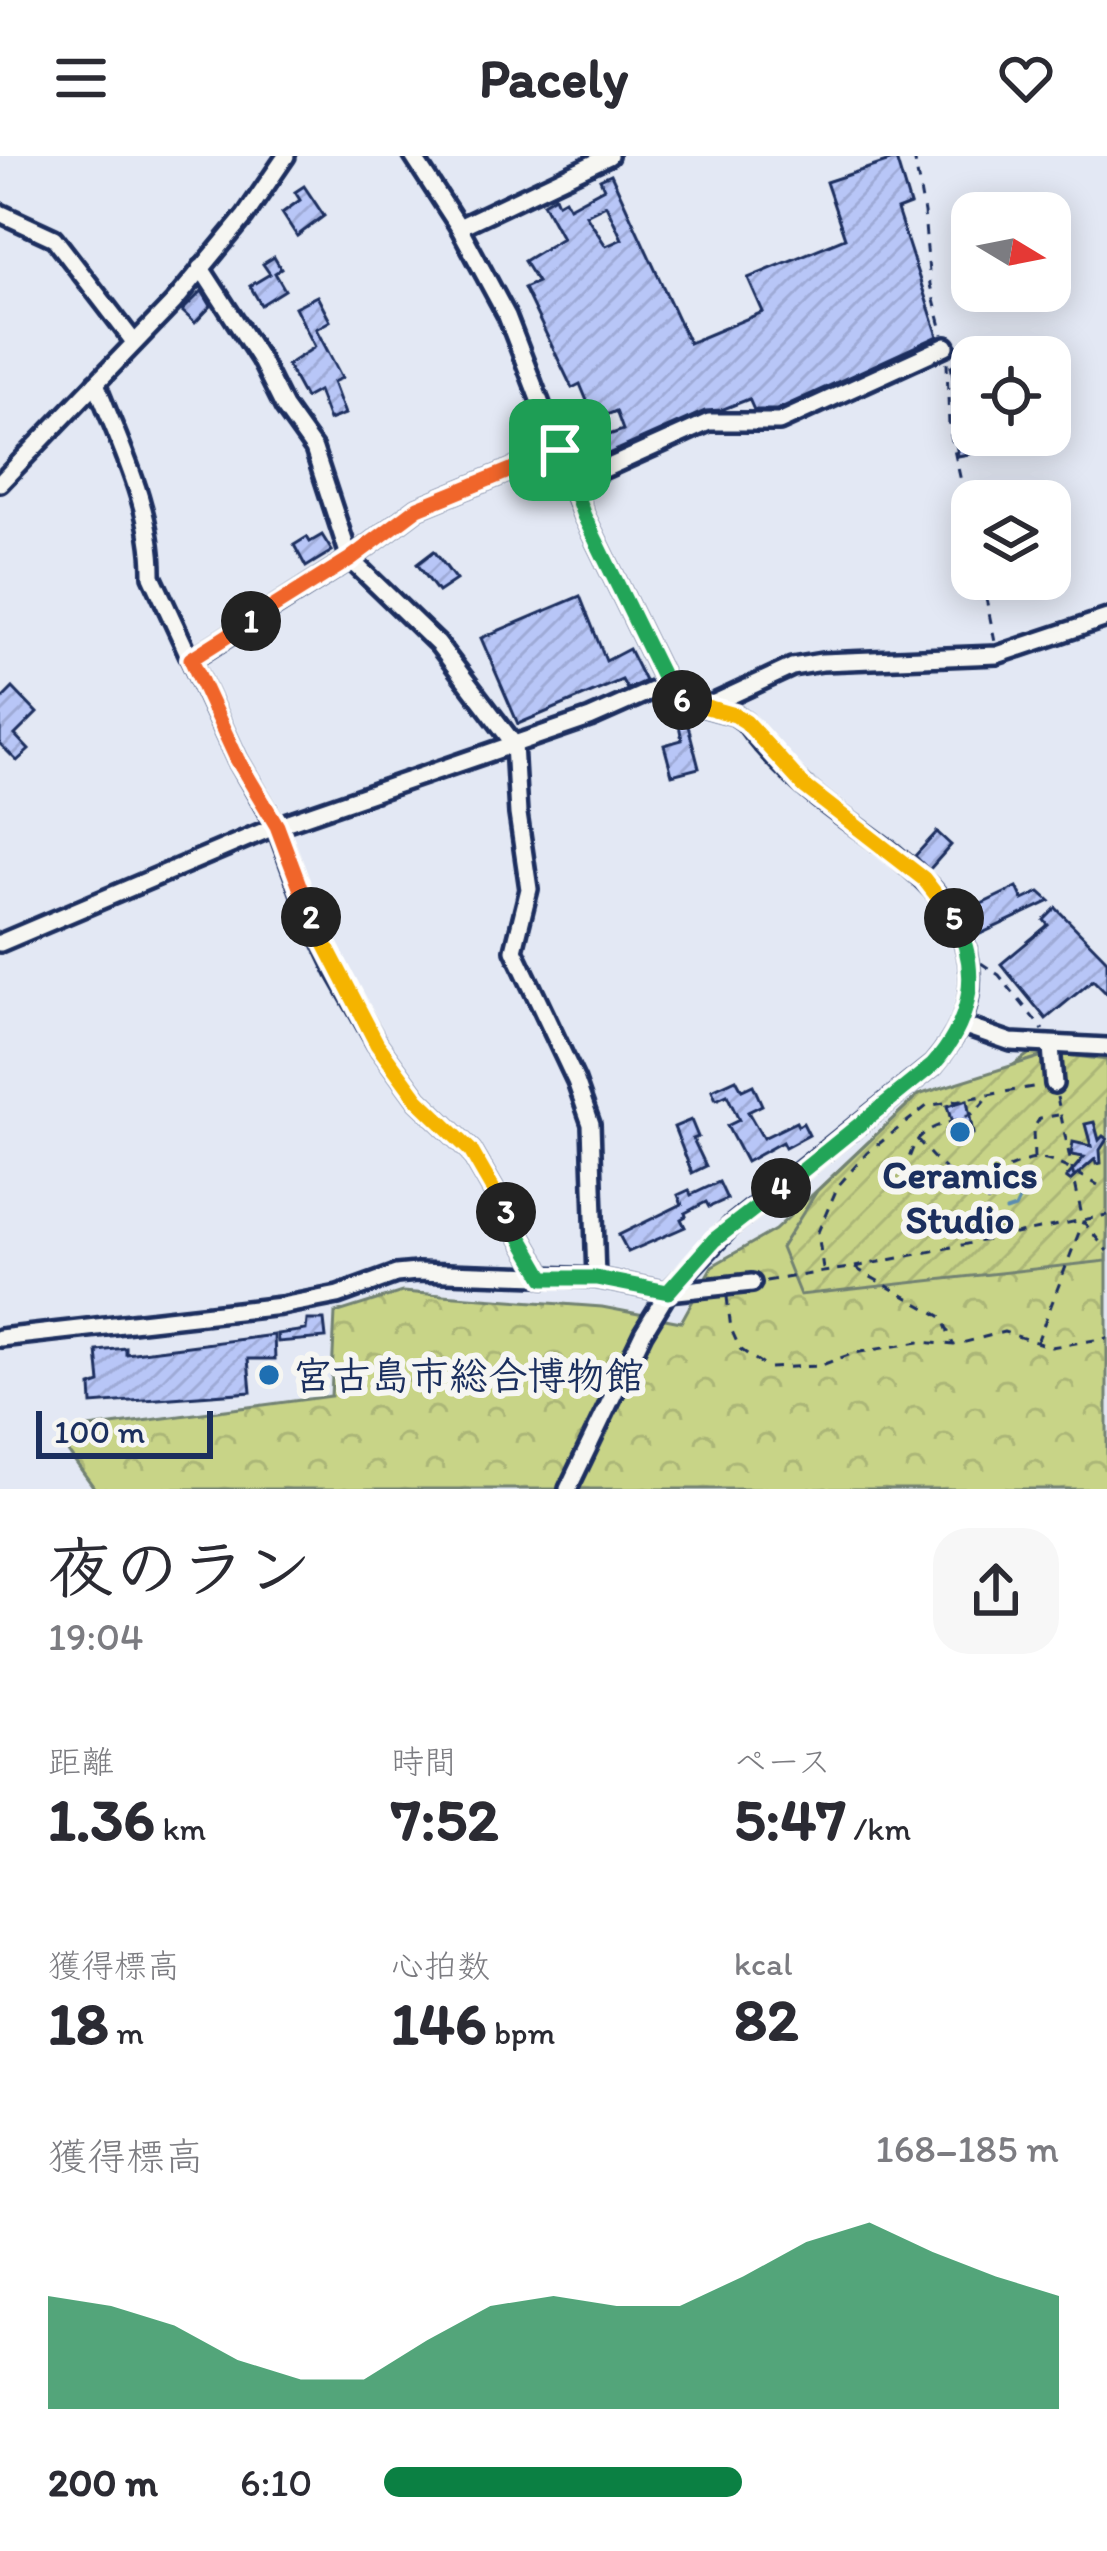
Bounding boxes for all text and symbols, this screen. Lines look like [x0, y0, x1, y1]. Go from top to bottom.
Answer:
icon: menu [48, 45, 114, 111]
icon: heart [993, 45, 1059, 111]
text: Pacely [479, 46, 628, 111]
north arrow [951, 192, 1071, 312]
map controls [951, 192, 1071, 600]
button: locate [951, 336, 1071, 456]
pin [509, 399, 611, 501]
icon: arrive [527, 417, 593, 483]
button: layers [951, 480, 1071, 600]
pin: 1 [221, 591, 281, 651]
text: 1 [243, 601, 259, 640]
pin: 6 [652, 670, 712, 730]
text: 6 [673, 680, 691, 719]
pin: 2 [281, 887, 341, 947]
pin: 5 [924, 888, 984, 948]
text: 2 [302, 897, 320, 936]
text: 5 [945, 898, 963, 937]
marker: Ceramics Studio [947, 1119, 973, 1145]
place label: Ceramics Studio [882, 1151, 1038, 1243]
pin: 4 [751, 1158, 811, 1218]
text: 4 [771, 1168, 791, 1207]
pin: 3 [476, 1182, 536, 1242]
text: 3 [497, 1192, 515, 1231]
place label: 宮古島市総合博物館 [293, 1352, 644, 1399]
marker: 宮古島市総合博物館 [256, 1362, 282, 1388]
scale bar [36, 1405, 213, 1458]
text: 100 m [54, 1412, 145, 1451]
text: 夜のラン [48, 1528, 312, 1608]
button: share [933, 1528, 1059, 1654]
text: 19:04 [48, 1613, 144, 1660]
text: 距離 [48, 1742, 114, 1781]
text: 時間 [391, 1742, 457, 1781]
text: ペース [734, 1742, 831, 1781]
text: 1.36 [48, 1783, 155, 1855]
text: 7:52 [391, 1783, 499, 1855]
text: 5:47 [734, 1783, 846, 1855]
text: km [155, 1809, 206, 1848]
text: /km [846, 1809, 911, 1848]
text: kcal [734, 1944, 793, 1983]
text: 獲得標高 [48, 1946, 180, 1985]
text: 心拍数 [391, 1946, 490, 1985]
text: 82 [734, 1983, 798, 2055]
text: 18 [48, 1987, 109, 2059]
text: 146 [391, 1987, 487, 2059]
text: m [109, 2013, 144, 2052]
text: bpm [487, 2013, 555, 2052]
text: 168–185 m [876, 2125, 1059, 2172]
text: 獲得標高 [48, 2133, 204, 2180]
text: 200 m [48, 2459, 158, 2506]
text: 6:10 [240, 2459, 312, 2506]

